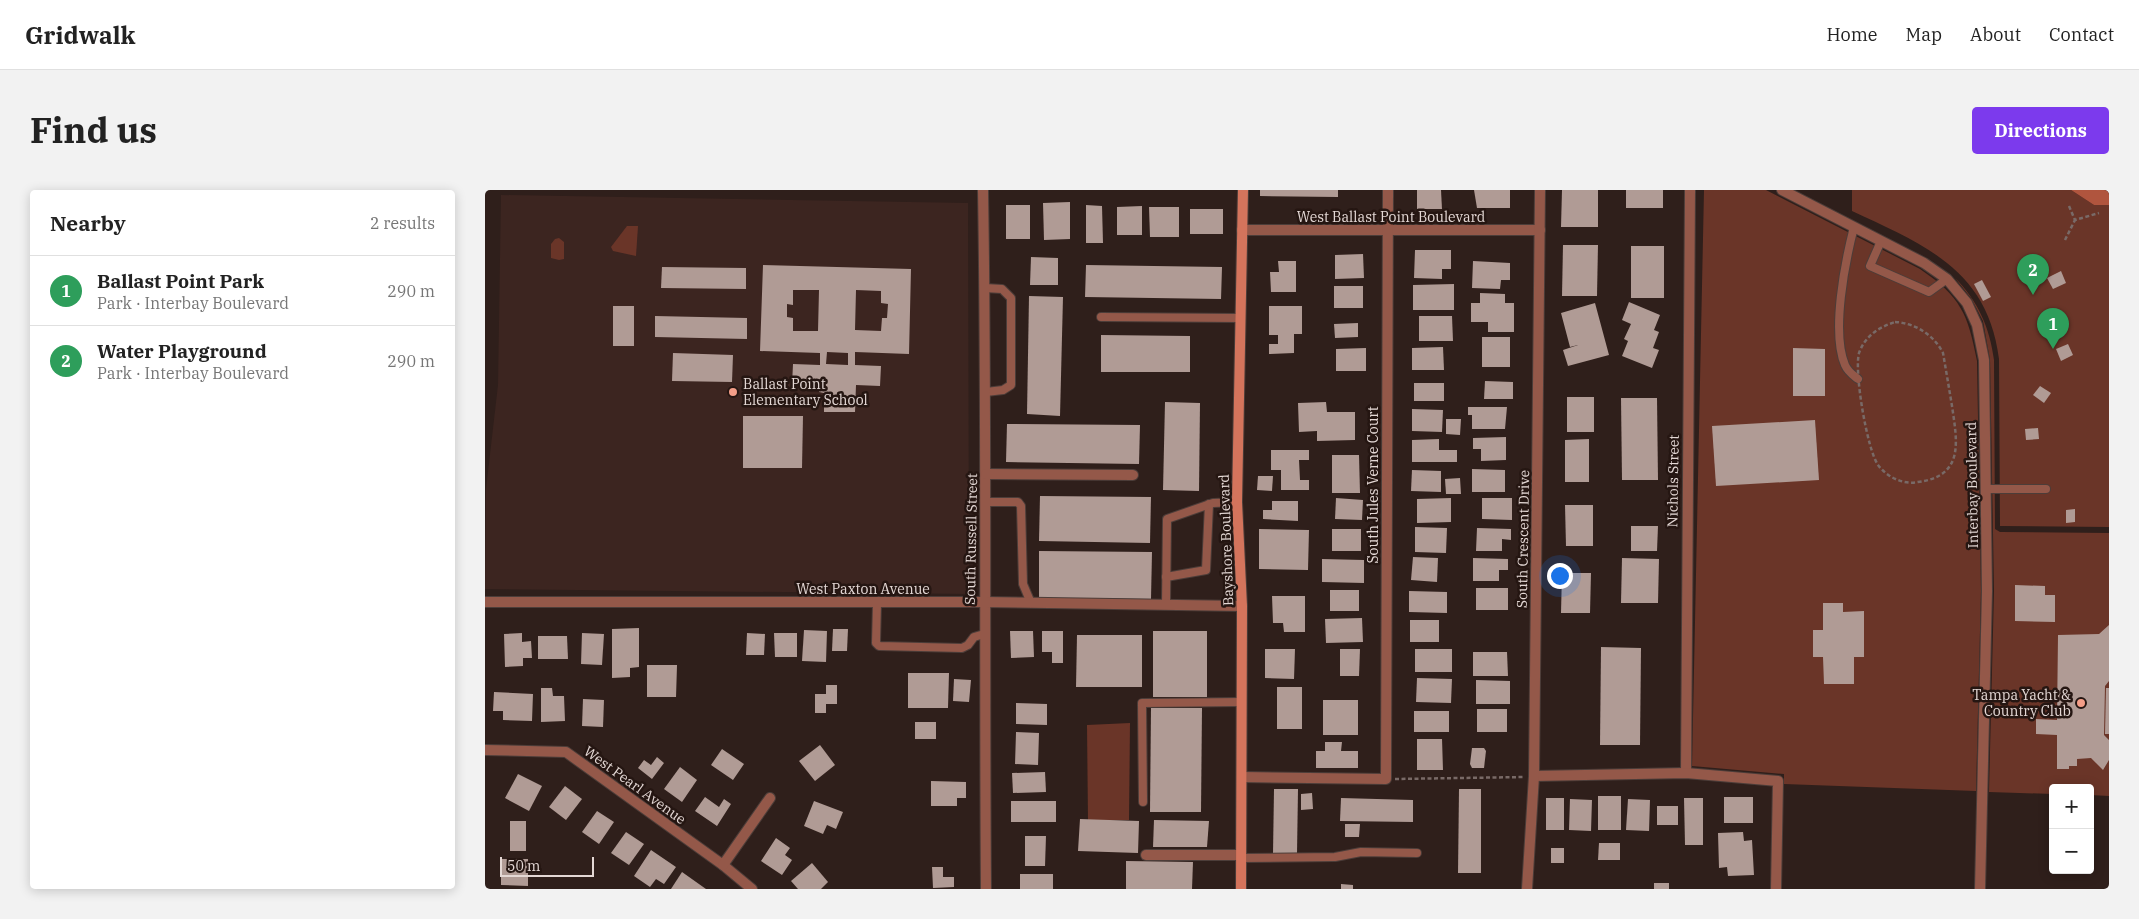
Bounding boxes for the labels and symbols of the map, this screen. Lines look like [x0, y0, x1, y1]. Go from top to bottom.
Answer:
street label: West Ballast Point Boulevard [1297, 208, 1486, 226]
pin: 2 [2017, 254, 2049, 295]
pin: 1 [2037, 308, 2069, 349]
place label: Ballast Point Elementary School [743, 375, 868, 409]
marker: Ballast Point Elementary School [727, 386, 739, 398]
street label: South Jules Verne Court [1364, 406, 1382, 564]
street label: Interbay Boulevard [1962, 421, 1982, 548]
street label: Nichols Street [1663, 434, 1683, 528]
street label: South Crescent Drive [1513, 470, 1533, 608]
street label: South Russell Street [961, 473, 981, 605]
street label: Bayshore Boulevard [1215, 473, 1237, 606]
your location [1547, 563, 1573, 589]
street label: West Paxton Avenue [796, 580, 930, 598]
place label: Tampa Yacht & Country Club [1972, 686, 2071, 720]
marker: Tampa Yacht & Country Club [2075, 697, 2087, 709]
street label: West Pearl Avenue [580, 742, 690, 828]
scale bar [500, 854, 594, 877]

